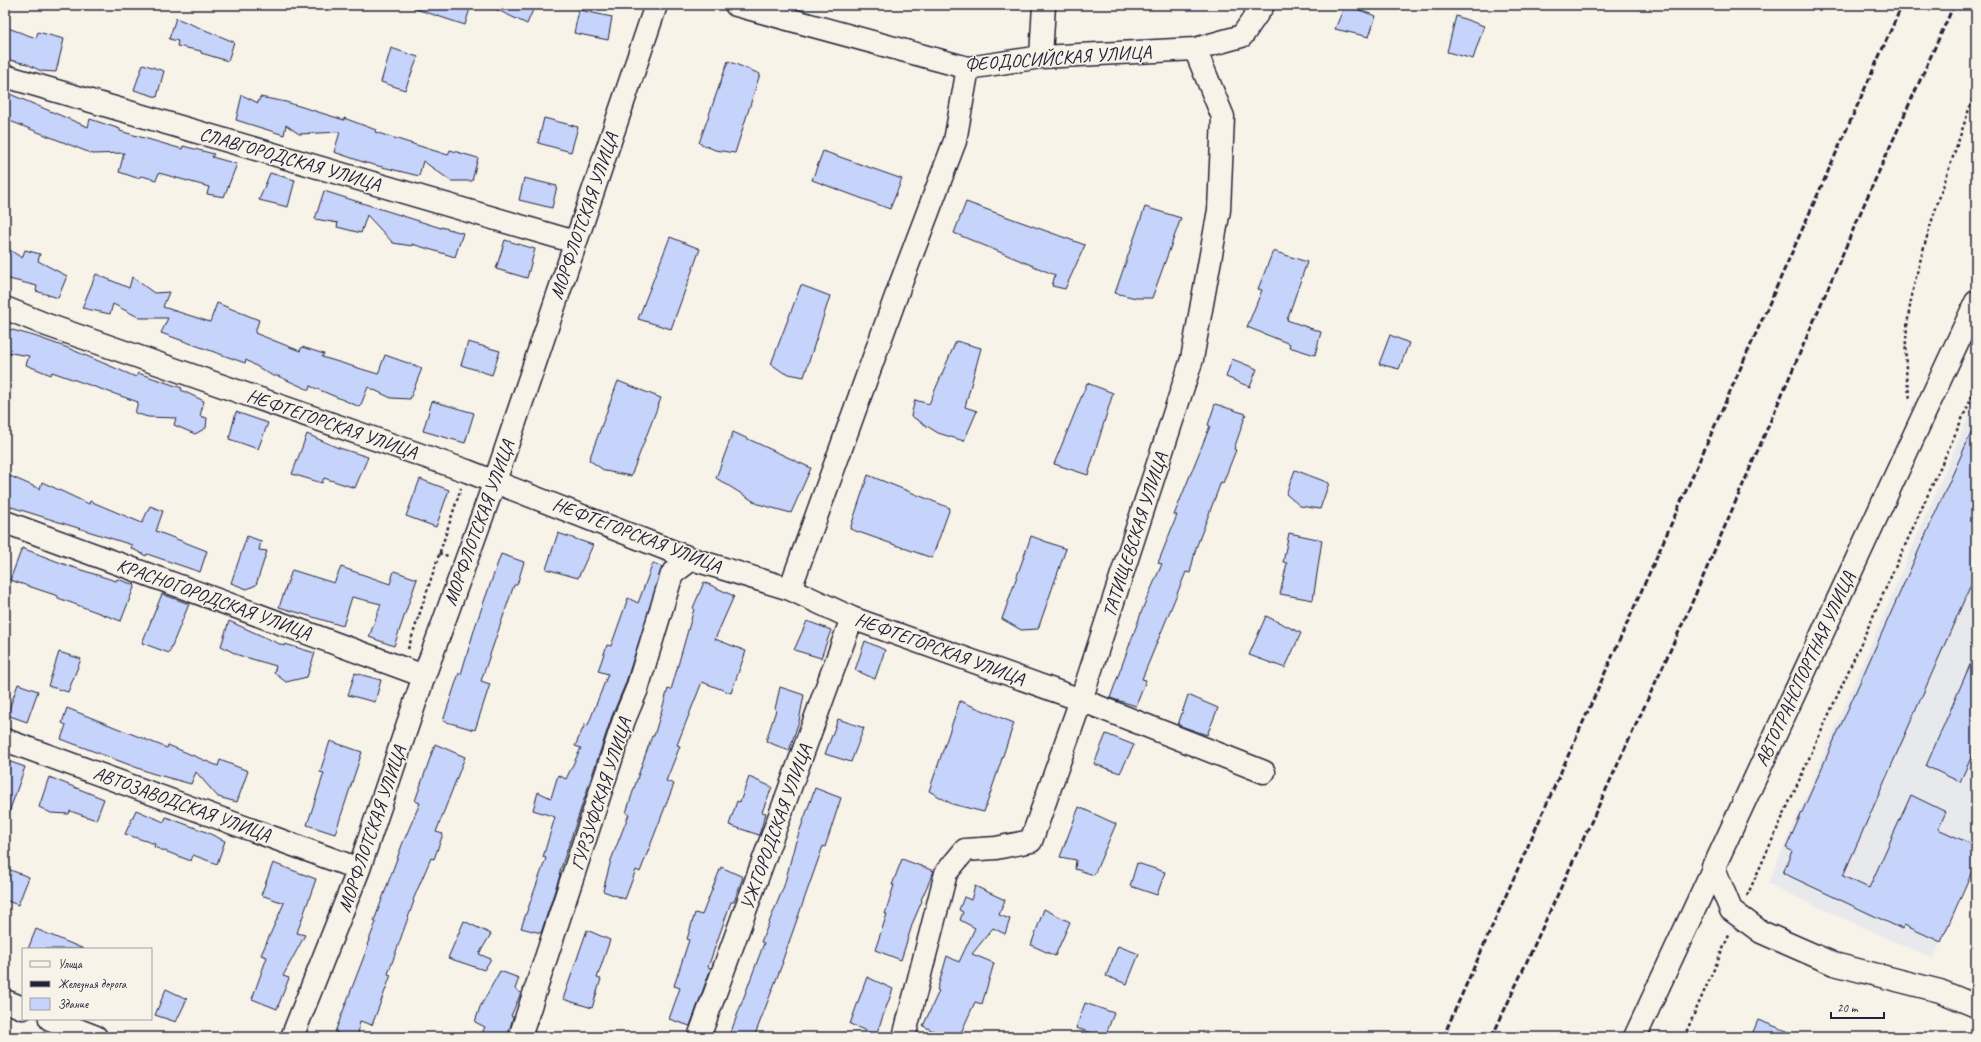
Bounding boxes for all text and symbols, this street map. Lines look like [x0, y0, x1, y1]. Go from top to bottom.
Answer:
street label: ФЕОДОСИЙСКАЯ УЛИЦА [964, 39, 1152, 76]
street label: СЛАВГОРОДСКАЯ УЛИЦА [197, 122, 384, 196]
street label: МОРФЛОТСКАЯ УЛИЦА [544, 128, 624, 302]
street label: НЕФТЕГОРСКАЯ УЛИЦА [244, 384, 421, 465]
street label: МОРФЛОТСКАЯ УЛИЦА [438, 436, 521, 609]
street label: ТАТИЩЕВСКАЯ УЛИЦА [1097, 449, 1173, 620]
street label: НЕФТЕГОРСКАЯ УЛИЦА [549, 492, 725, 578]
street label: КРАСНОГОРОДСКАЯ УЛИЦА [114, 553, 315, 645]
street label: АВТОТРАНСПОРТНАЯ УЛИЦА [1749, 567, 1861, 770]
street label: НЕФТЕГОРСКАЯ УЛИЦА [852, 607, 1028, 691]
street label: ГУРЗУФСКАЯ УЛИЦА [565, 713, 637, 873]
street label: МОРФЛОТСКАЯ УЛИЦА [332, 741, 412, 915]
street label: УЖГОРОДСКАЯ УЛИЦА [735, 741, 817, 913]
street label: АВТОЗАВОДСКАЯ УЛИЦА [90, 761, 274, 847]
legend [22, 948, 152, 1020]
text: Улица [58, 956, 83, 972]
text: Железная дорога [58, 976, 127, 992]
scale bar [1831, 994, 1884, 1020]
text: Здание [58, 996, 89, 1012]
text: 20 m [1837, 1000, 1859, 1016]

